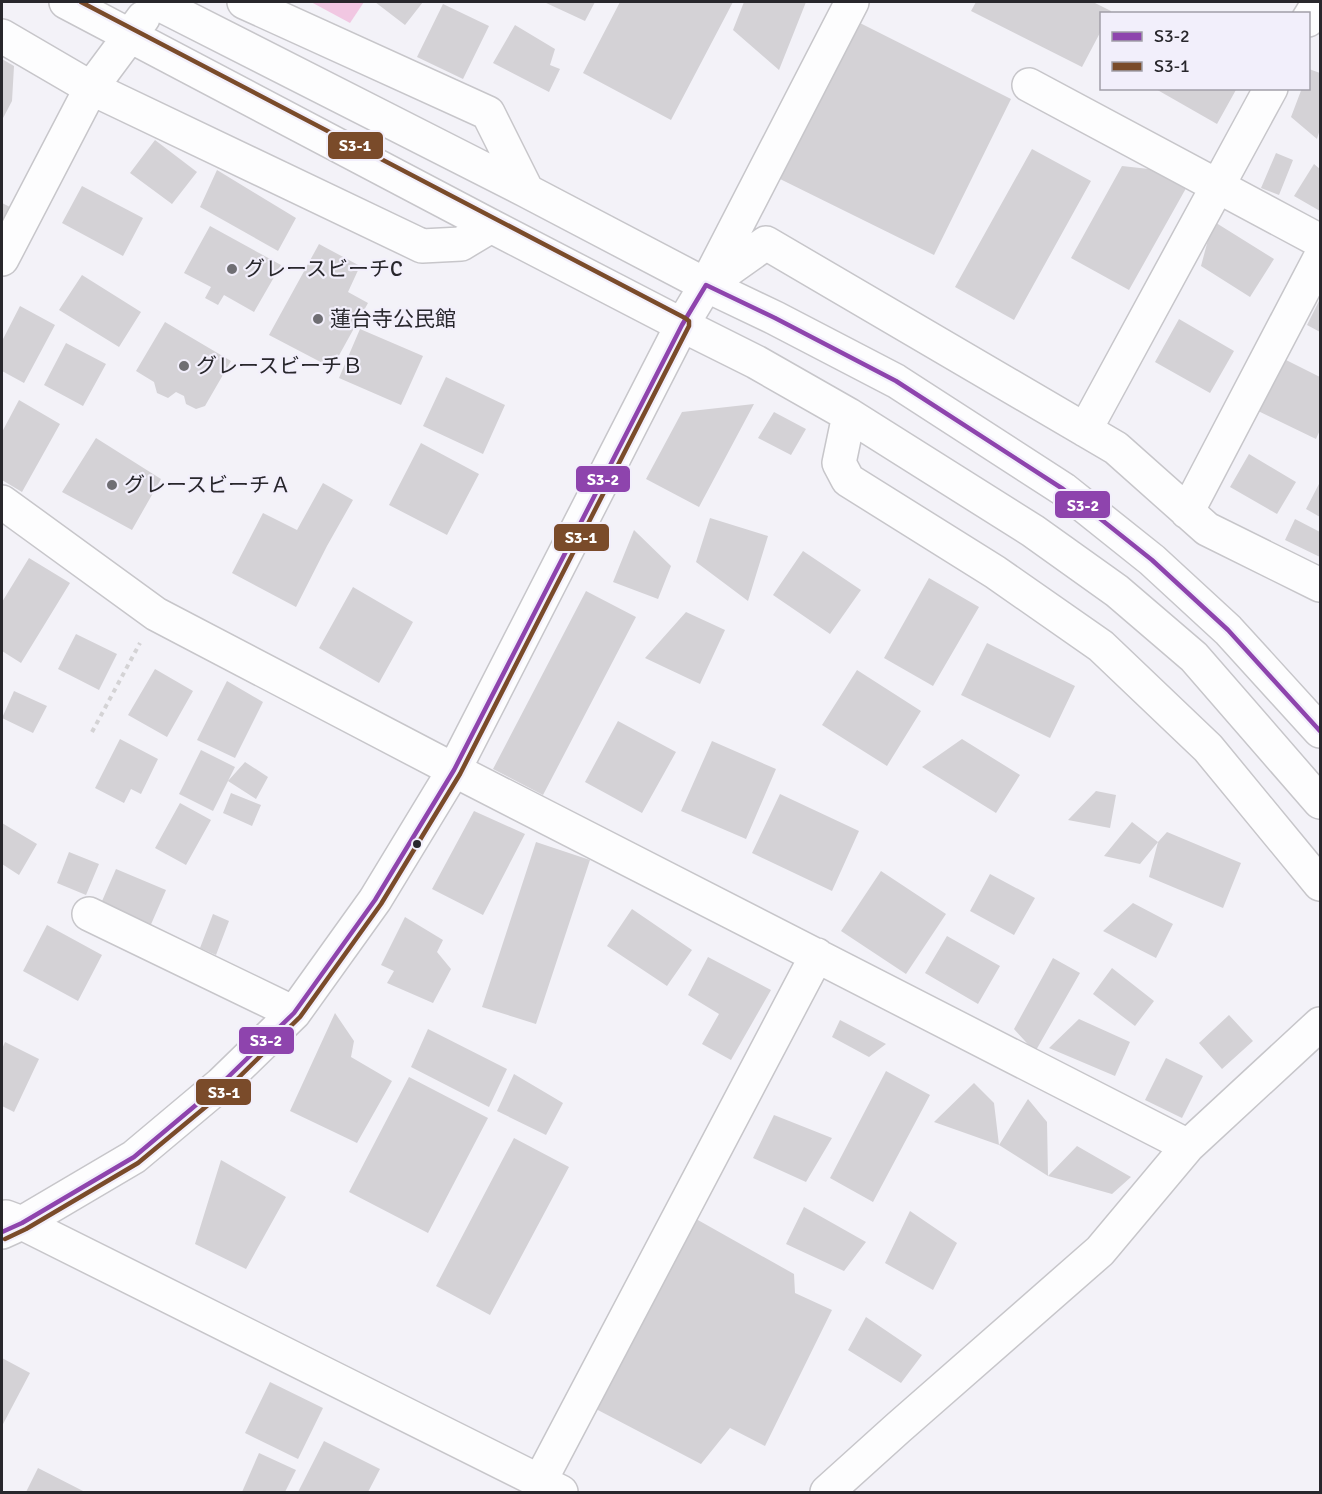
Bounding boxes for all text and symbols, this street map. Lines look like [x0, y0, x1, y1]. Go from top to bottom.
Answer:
legend [1100, 12, 1310, 90]
text: S3-2 [1154, 25, 1190, 47]
text: S3-1 [1154, 55, 1190, 77]
line badge: S3-1 [327, 131, 384, 160]
text: S3-1 [339, 136, 371, 156]
place label: グレースビーチC [244, 256, 403, 282]
marker: グレースビーチC [225, 262, 239, 276]
place label: 蓮台寺公民館 [330, 306, 456, 332]
marker: 蓮台寺公民館 [311, 312, 325, 326]
place label: グレースビーチＢ [196, 353, 363, 379]
marker: グレースビーチＢ [177, 359, 191, 373]
line badge: S3-2 [575, 465, 631, 493]
text: S3-2 [587, 470, 619, 490]
place label: グレースビーチＡ [124, 472, 291, 498]
marker: グレースビーチＡ [105, 478, 119, 492]
line badge: S3-2 [1054, 490, 1111, 519]
text: S3-2 [1067, 496, 1099, 516]
line badge: S3-1 [553, 523, 610, 552]
text: S3-1 [565, 528, 597, 548]
unlabelled marker [411, 838, 423, 850]
line badge: S3-2 [238, 1026, 295, 1055]
text: S3-2 [250, 1031, 282, 1051]
line badge: S3-1 [195, 1078, 252, 1106]
text: S3-1 [208, 1083, 240, 1103]

